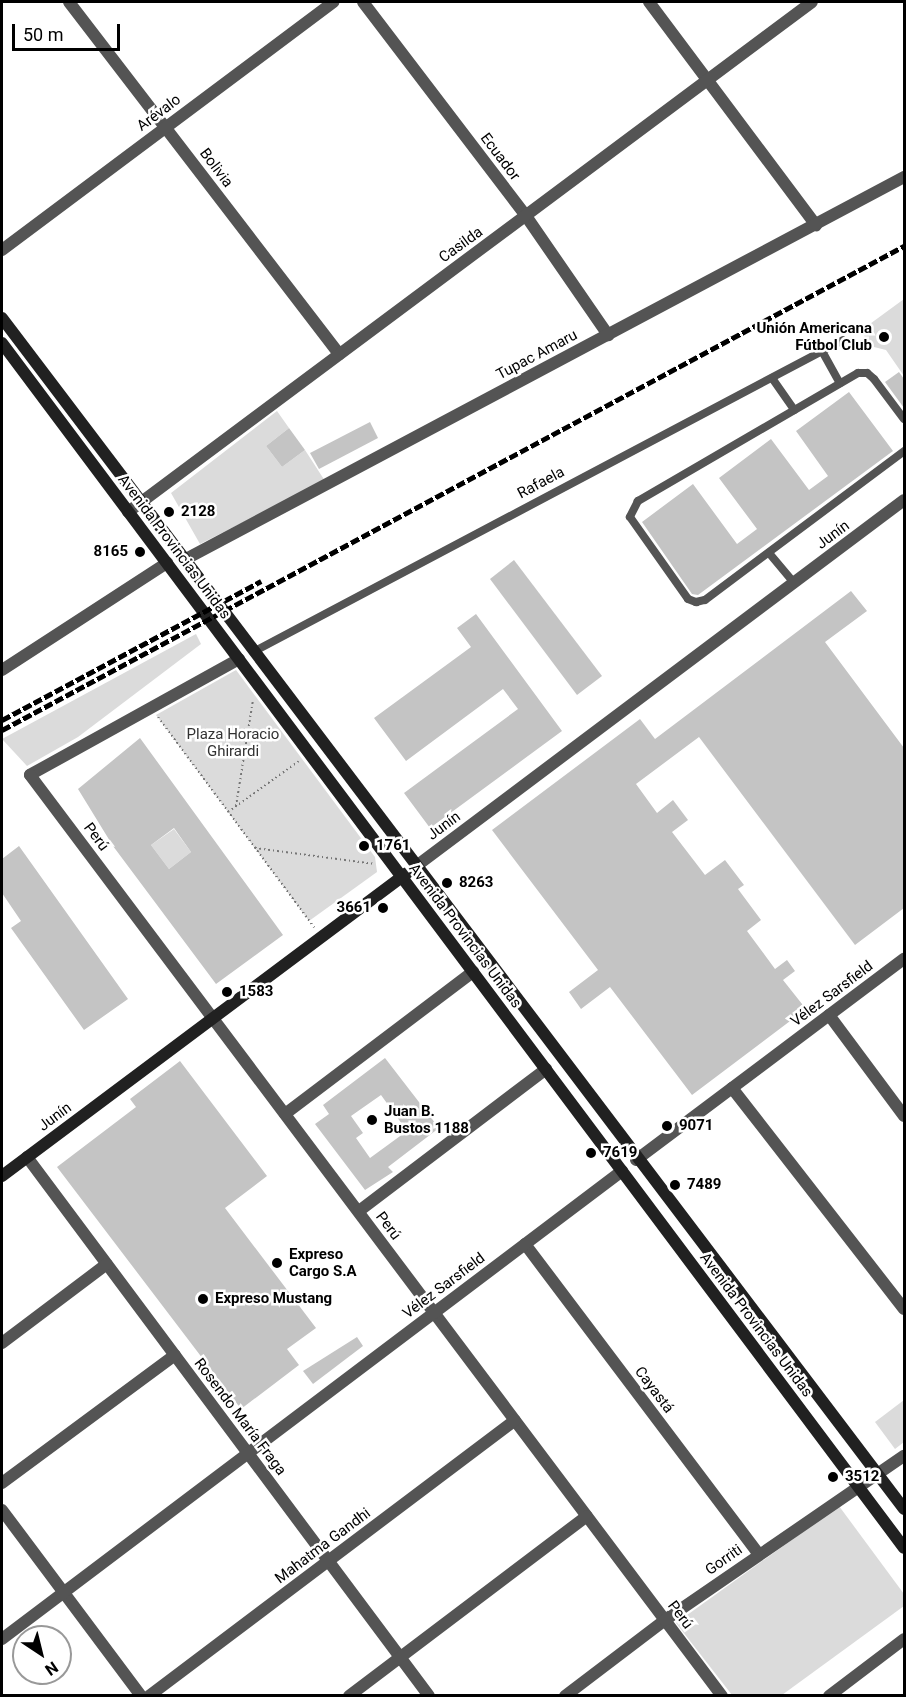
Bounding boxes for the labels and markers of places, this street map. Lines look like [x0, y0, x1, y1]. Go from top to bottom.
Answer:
place label: Unión Americana Fútbol Club [756, 319, 872, 354]
marker: Unión Americana Fútbol Club [877, 330, 891, 344]
place label: 2128 [181, 503, 215, 521]
marker: 2128 [162, 505, 176, 519]
place label: 8165 [94, 543, 128, 561]
marker: 8165 [133, 545, 147, 559]
place label: 1761 [376, 837, 410, 855]
marker: 1761 [357, 839, 371, 853]
place label: 8263 [459, 874, 493, 892]
marker: 8263 [440, 876, 454, 890]
place label: 3661 [337, 899, 371, 917]
marker: 3661 [376, 901, 390, 915]
place label: 1583 [239, 983, 273, 1001]
marker: 1583 [220, 985, 234, 999]
place label: Juan B. Bustos 1188 [384, 1102, 469, 1137]
marker: Juan B. Bustos 1188 [365, 1113, 379, 1127]
place label: 9071 [679, 1117, 713, 1135]
marker: 9071 [660, 1119, 674, 1133]
place label: 7619 [603, 1144, 637, 1162]
marker: 7619 [584, 1146, 598, 1160]
place label: 7489 [687, 1176, 721, 1194]
marker: 7489 [668, 1178, 682, 1192]
place label: Expreso Cargo S.A [289, 1245, 357, 1280]
marker: Expreso Cargo S.A [270, 1256, 284, 1270]
place label: Expreso Mustang [215, 1290, 332, 1308]
marker: Expreso Mustang [196, 1292, 210, 1306]
place label: 3512 [845, 1468, 879, 1486]
marker: 3512 [826, 1470, 840, 1484]

